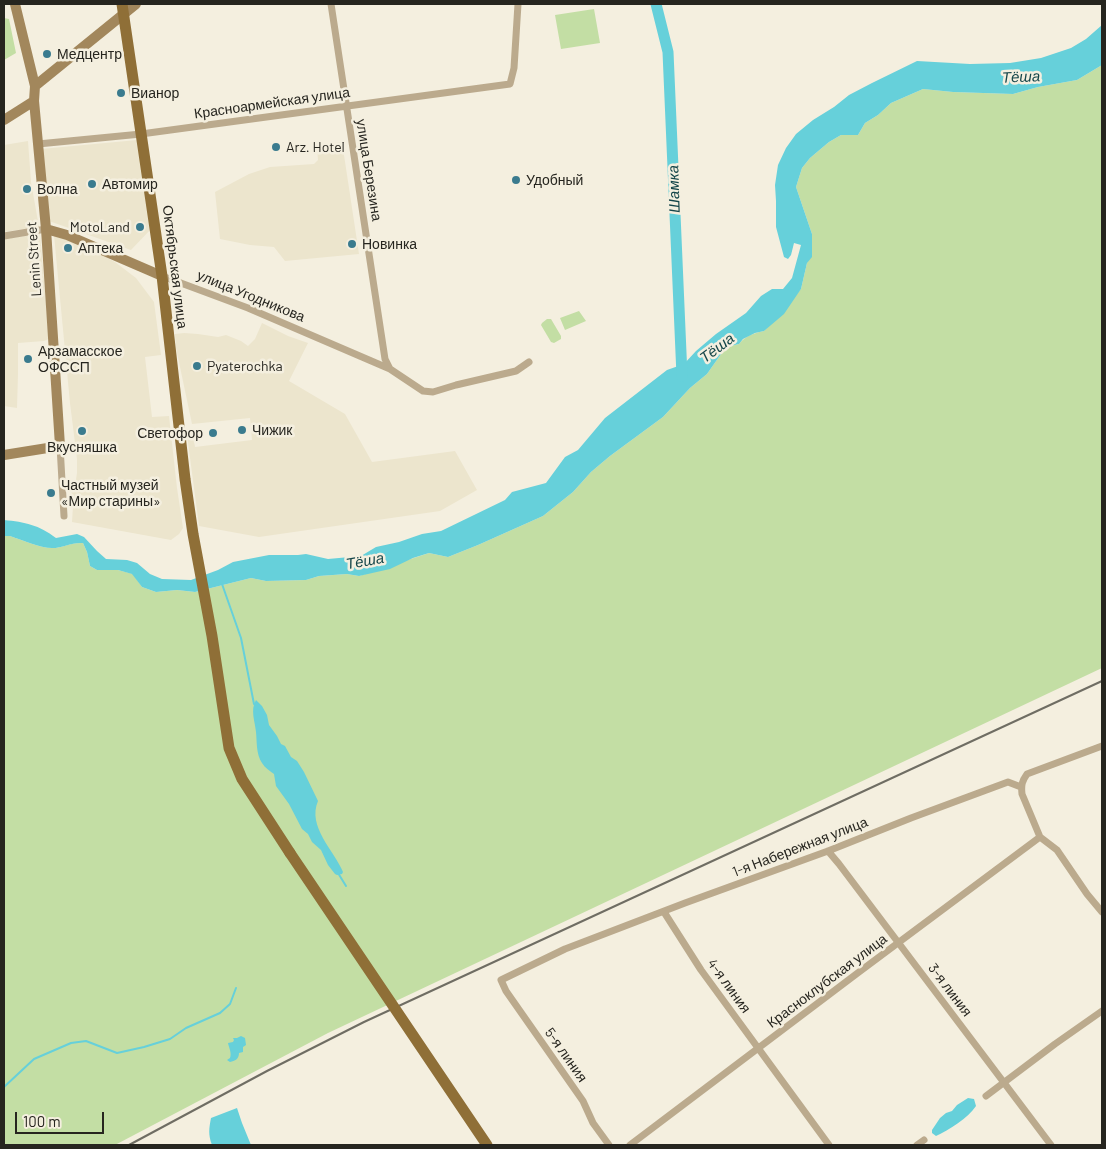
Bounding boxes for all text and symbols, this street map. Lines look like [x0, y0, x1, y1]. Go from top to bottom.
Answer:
place label: Медцентр [57, 46, 122, 62]
marker: Медцентр [41, 48, 53, 60]
water label: Тёша [1002, 67, 1040, 87]
street label: Красноармейская улица [193, 84, 351, 122]
place label: Вианор [131, 85, 179, 101]
marker: Вианор [115, 87, 127, 99]
street label: улица Березина [353, 118, 385, 222]
place label: Arz. Hotel [286, 139, 345, 155]
marker: Arz. Hotel [270, 141, 282, 153]
water label: Шамка [664, 165, 684, 213]
place label: Удобный [526, 172, 583, 188]
marker: Удобный [510, 174, 522, 186]
place label: Автомир [102, 176, 158, 192]
marker: Автомир [86, 178, 98, 190]
place label: Волна [37, 181, 78, 197]
marker: Волна [21, 183, 33, 195]
street label: Октябрьская улица [159, 204, 191, 330]
place label: MotoLand [70, 219, 130, 235]
street label: Lenin Street [23, 221, 45, 297]
marker: MotoLand [134, 221, 146, 233]
place label: Новинка [362, 236, 417, 252]
marker: Новинка [346, 238, 358, 250]
place label: Аптека [78, 240, 123, 256]
marker: Аптека [62, 242, 74, 254]
street label: улица Угодникова [195, 267, 307, 325]
water label: Тёша [696, 329, 738, 367]
place label: Арзамасское ОФССП [38, 343, 122, 376]
marker: Арзамасское ОФССП [22, 353, 34, 365]
place label: Pyaterochka [207, 358, 283, 374]
marker: Pyaterochka [191, 360, 203, 372]
place label: Чижик [252, 422, 292, 438]
marker: Чижик [236, 424, 248, 436]
marker: Вкусняшка [76, 425, 88, 437]
place label: Светофор [137, 425, 203, 441]
marker: Светофор [207, 427, 219, 439]
place label: Вкусняшка [47, 439, 117, 455]
place label: Частный музей «Мир старины» [61, 477, 161, 510]
marker: Частный музей «Мир старины» [45, 487, 57, 499]
water label: Тёша [345, 549, 385, 573]
street label: 1-я Набережная улица [730, 813, 870, 881]
street label: Красноклубская улица [764, 930, 890, 1032]
street label: 4-я линия [704, 956, 754, 1016]
street label: 3-я линия [925, 960, 975, 1020]
street label: 5-я линия [541, 1025, 591, 1085]
scale bar [18, 1102, 106, 1134]
text: 100 m [23, 1112, 61, 1130]

